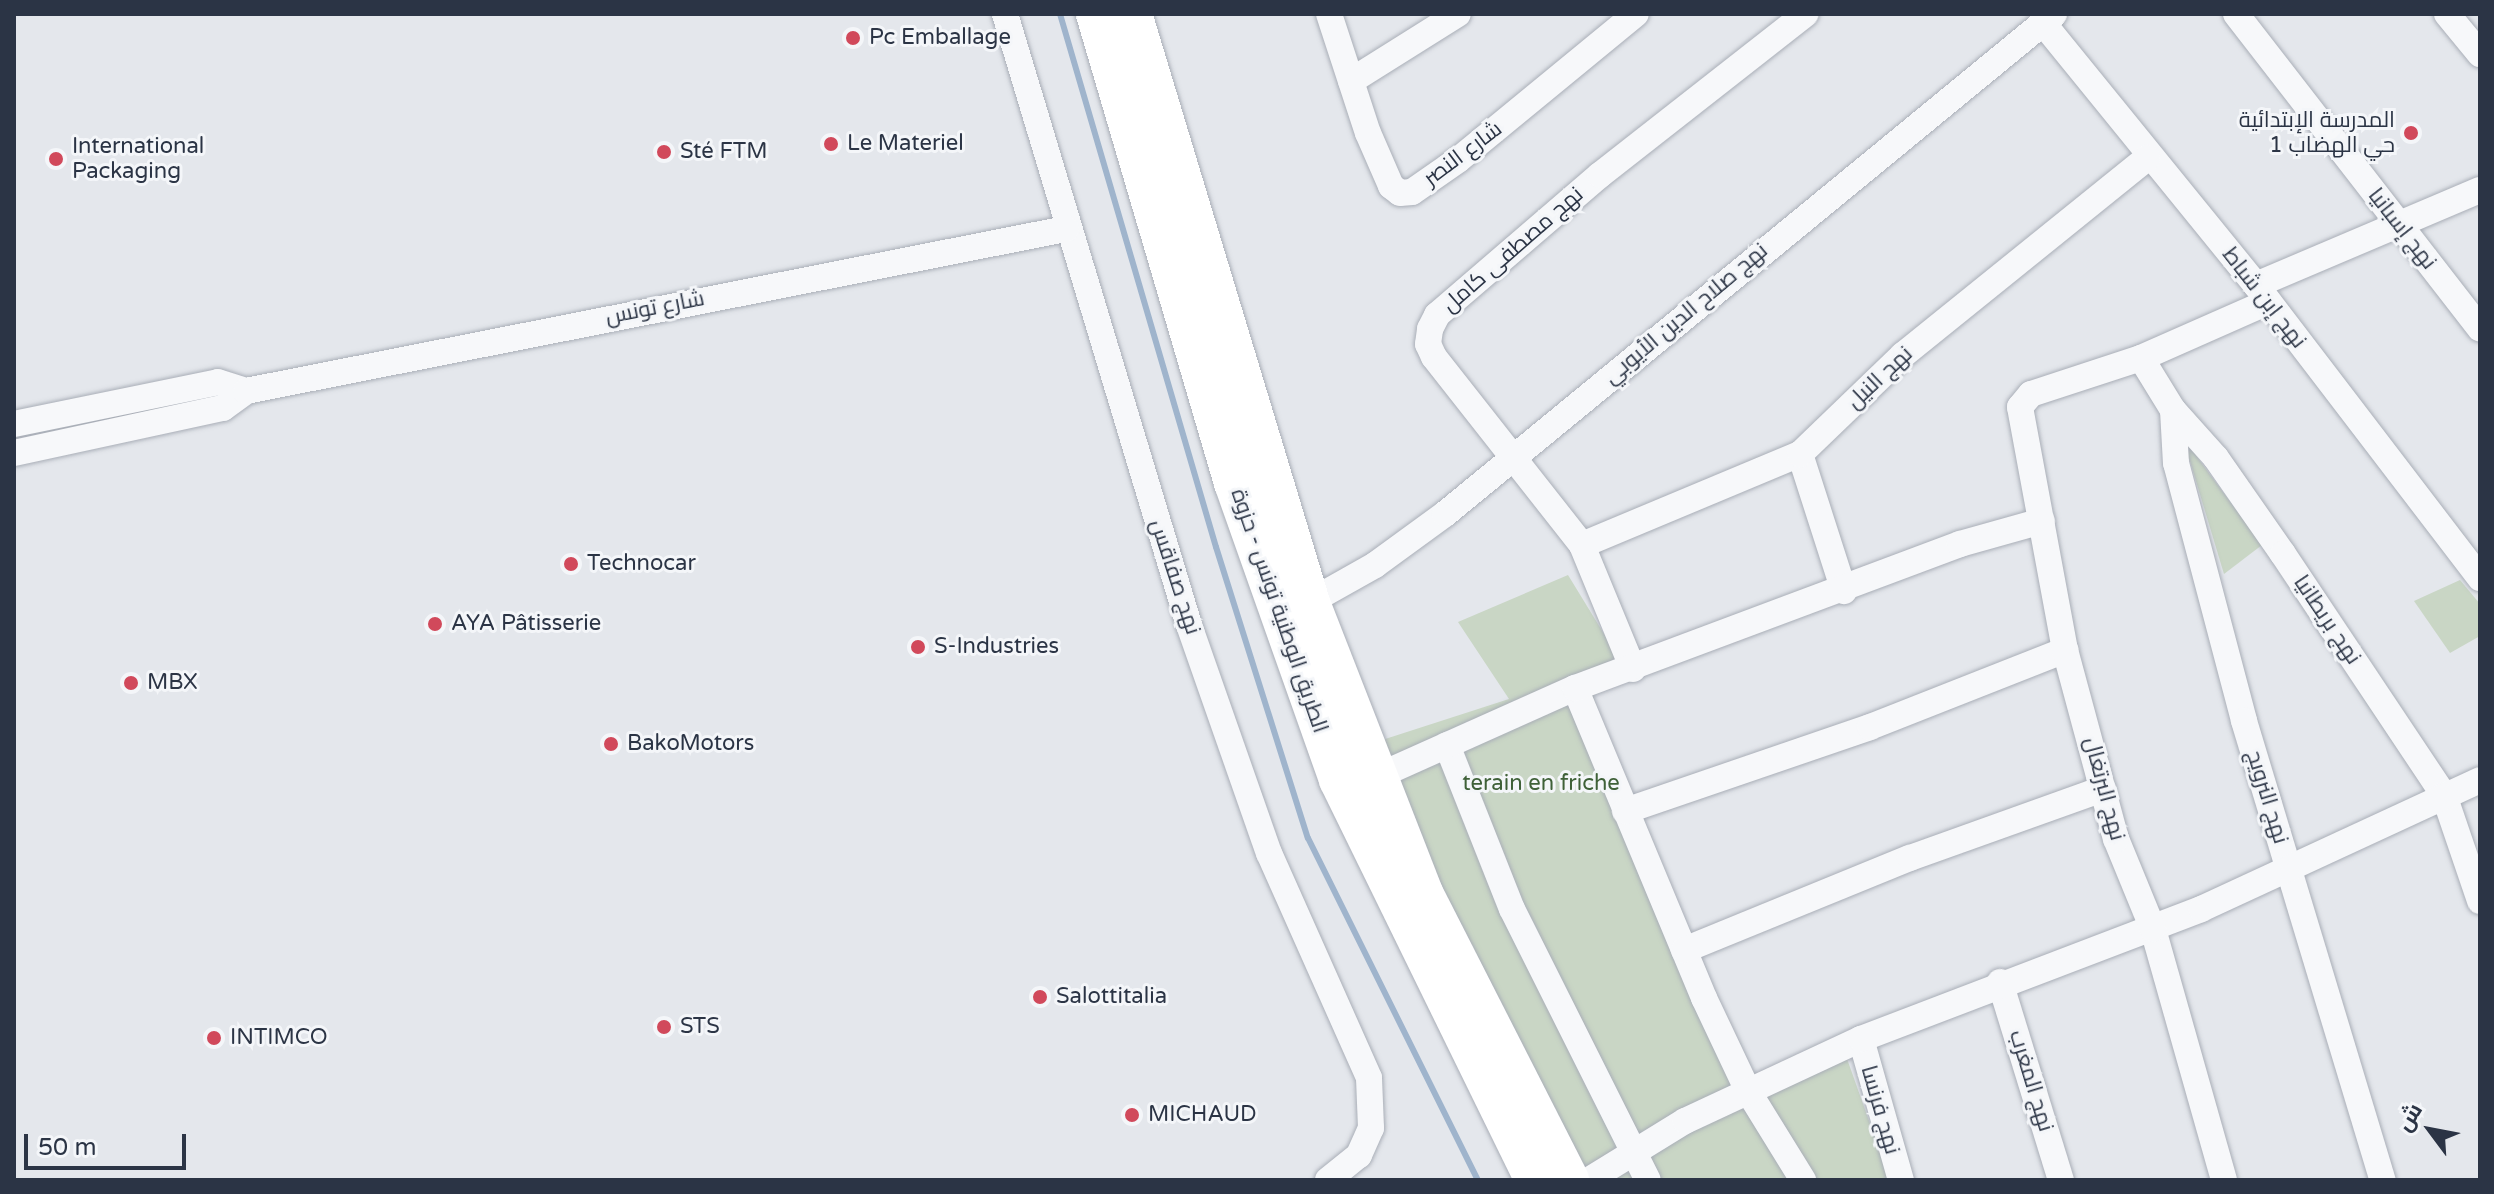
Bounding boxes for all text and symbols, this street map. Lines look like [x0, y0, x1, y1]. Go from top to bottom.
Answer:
place label: Pc Emballage [869, 25, 1011, 51]
marker: Pc Emballage [844, 29, 862, 47]
place label: المدرسة الإبتدائية حي الهضاب 1 [2239, 107, 2395, 158]
street label: شارع النصر [1419, 116, 1507, 192]
marker: المدرسة الإبتدائية حي الهضاب 1 [2402, 124, 2420, 142]
place label: Le Materiel [847, 131, 964, 157]
place label: International Packaging [72, 133, 204, 184]
marker: Le Materiel [822, 135, 840, 153]
place label: Sté FTM [680, 139, 768, 165]
marker: Sté FTM [655, 143, 673, 161]
marker: International Packaging [47, 150, 65, 168]
street label: نهج مصطفى كامل [1437, 182, 1589, 318]
street label: نهج إسبانيا [2362, 183, 2442, 275]
street label: نهج صلاح الدين الأيوبي [1599, 238, 1773, 390]
street label: نهج إبن شباط [2216, 242, 2312, 354]
street label: شارع تونس [603, 285, 707, 331]
street label: نهج النيل [1842, 341, 1918, 415]
street label: الطريق الوطنية تونس - حزوة [1225, 485, 1333, 737]
street label: نهج صفاقس [1144, 516, 1206, 638]
place label: Technocar [587, 551, 696, 577]
marker: Technocar [562, 555, 580, 573]
street label: نهج بريطانيا [2288, 570, 2366, 670]
place label: AYA Pâtisserie [451, 611, 601, 637]
marker: AYA Pâtisserie [426, 615, 444, 633]
place label: S-Industries [934, 634, 1059, 660]
marker: S-Industries [909, 638, 927, 656]
place label: MBX [147, 670, 198, 696]
marker: MBX [122, 674, 140, 692]
place label: BakoMotors [627, 731, 754, 757]
street label: نهج البرتغال [2078, 734, 2130, 844]
marker: BakoMotors [602, 735, 620, 753]
street label: نهج النرويج [2240, 747, 2294, 847]
park label: terain en friche [1462, 771, 1620, 797]
place label: Salottitalia [1056, 984, 1167, 1010]
marker: Salottitalia [1031, 988, 1049, 1006]
place label: STS [680, 1014, 720, 1040]
marker: STS [655, 1018, 673, 1036]
place label: INTIMCO [230, 1025, 328, 1051]
street label: نهج المغرب [2003, 1027, 2059, 1135]
marker: INTIMCO [205, 1029, 223, 1047]
street label: نهج فرنسا [1855, 1063, 1905, 1157]
north arrow [2390, 1090, 2470, 1170]
text: ش [2391, 1098, 2428, 1136]
place label: MICHAUD [1148, 1102, 1257, 1128]
marker: MICHAUD [1123, 1106, 1141, 1124]
scale bar [28, 1118, 190, 1168]
text: 50 m [38, 1133, 96, 1162]

